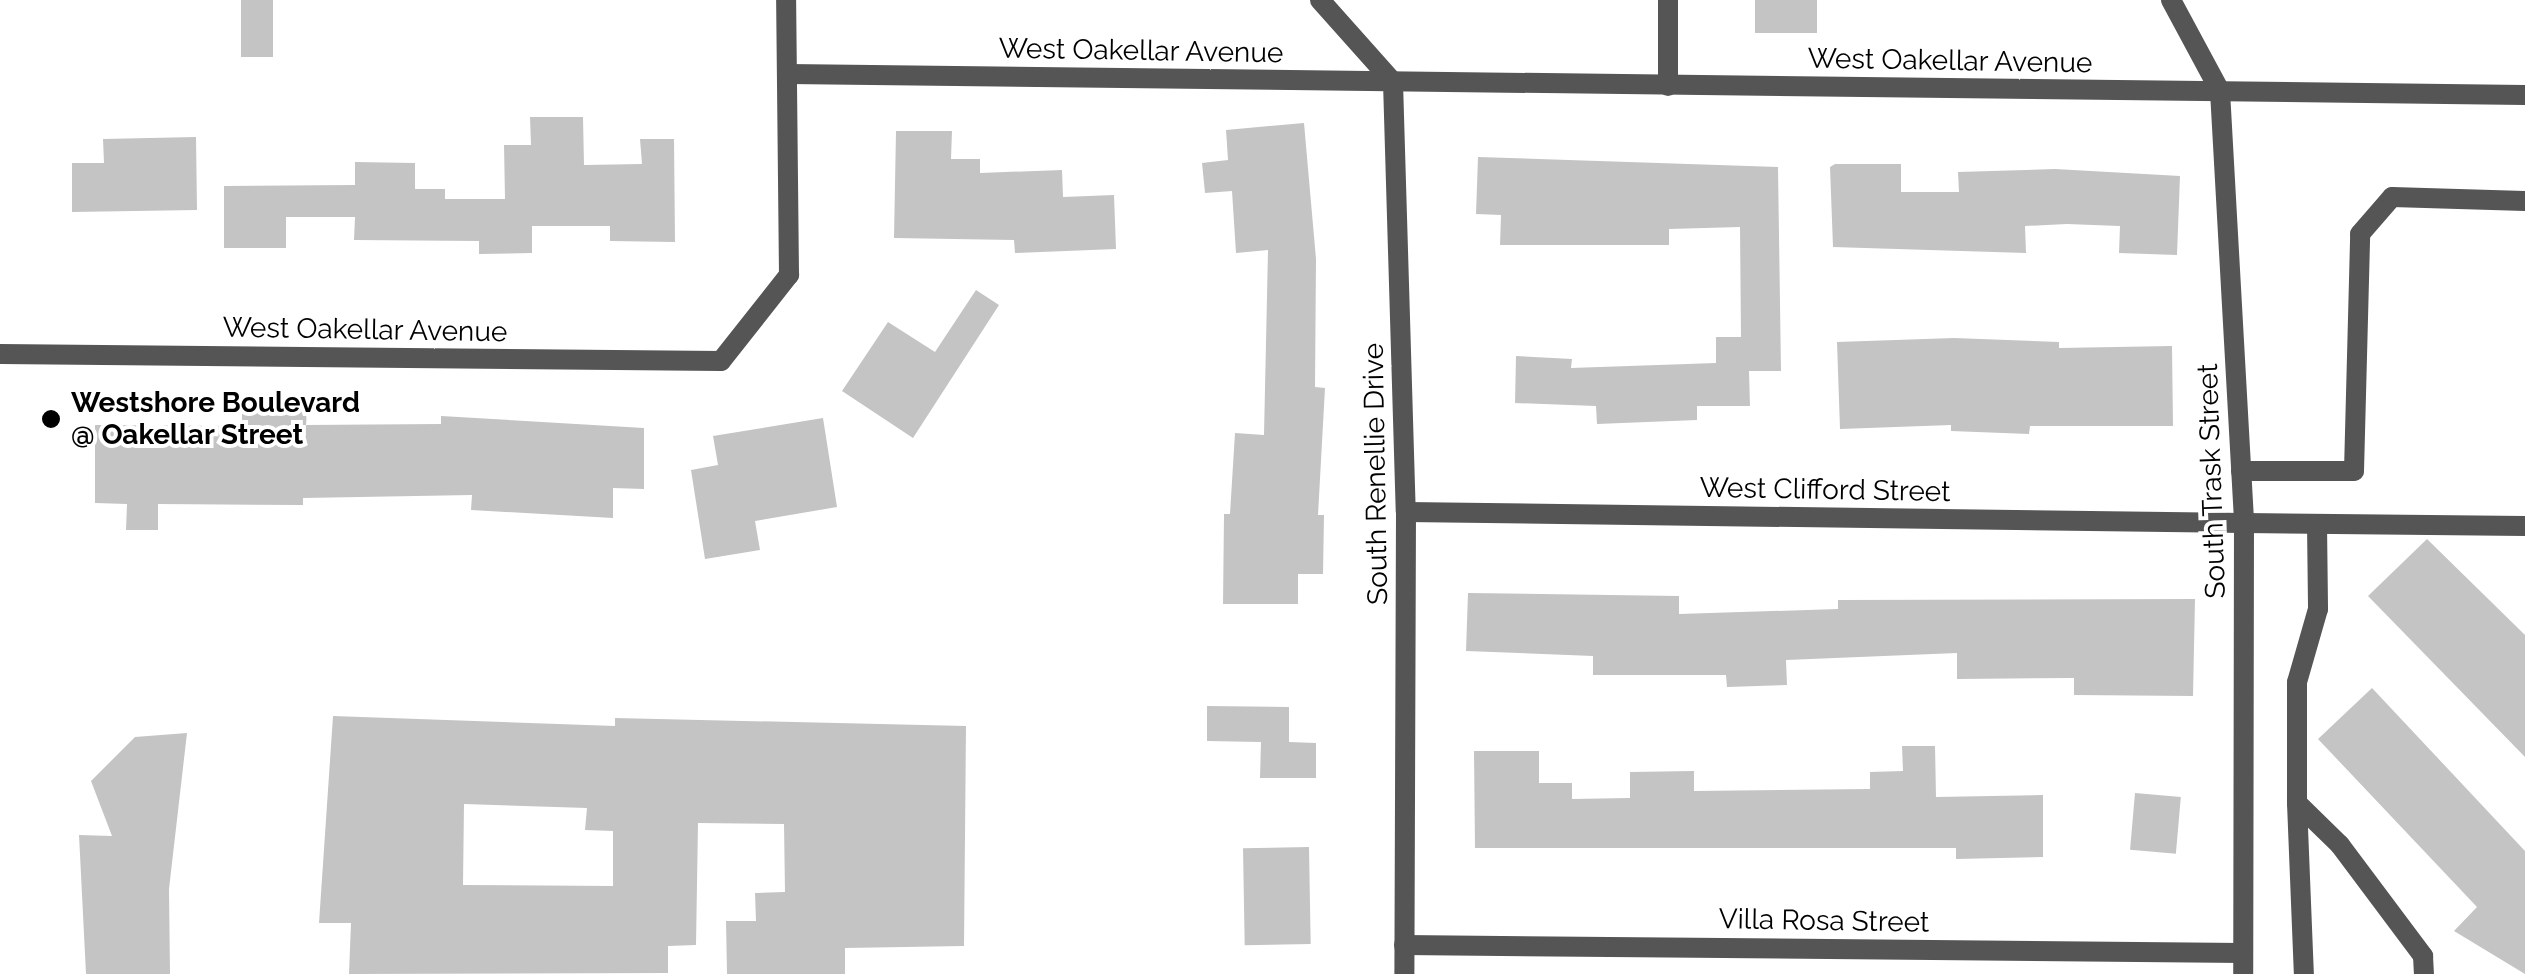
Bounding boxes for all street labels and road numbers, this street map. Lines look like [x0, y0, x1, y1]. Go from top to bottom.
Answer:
street label: West Oakellar Avenue [998, 32, 1284, 70]
street label: West Oakellar Avenue [1807, 42, 2093, 80]
street label: West Oakellar Avenue [222, 311, 508, 349]
street label: South Renellie Drive [1357, 343, 1395, 605]
street label: South Trask Street [2191, 363, 2233, 599]
street label: West Clifford Street [1699, 471, 1951, 509]
street label: Villa Rosa Street [1718, 902, 1930, 940]

